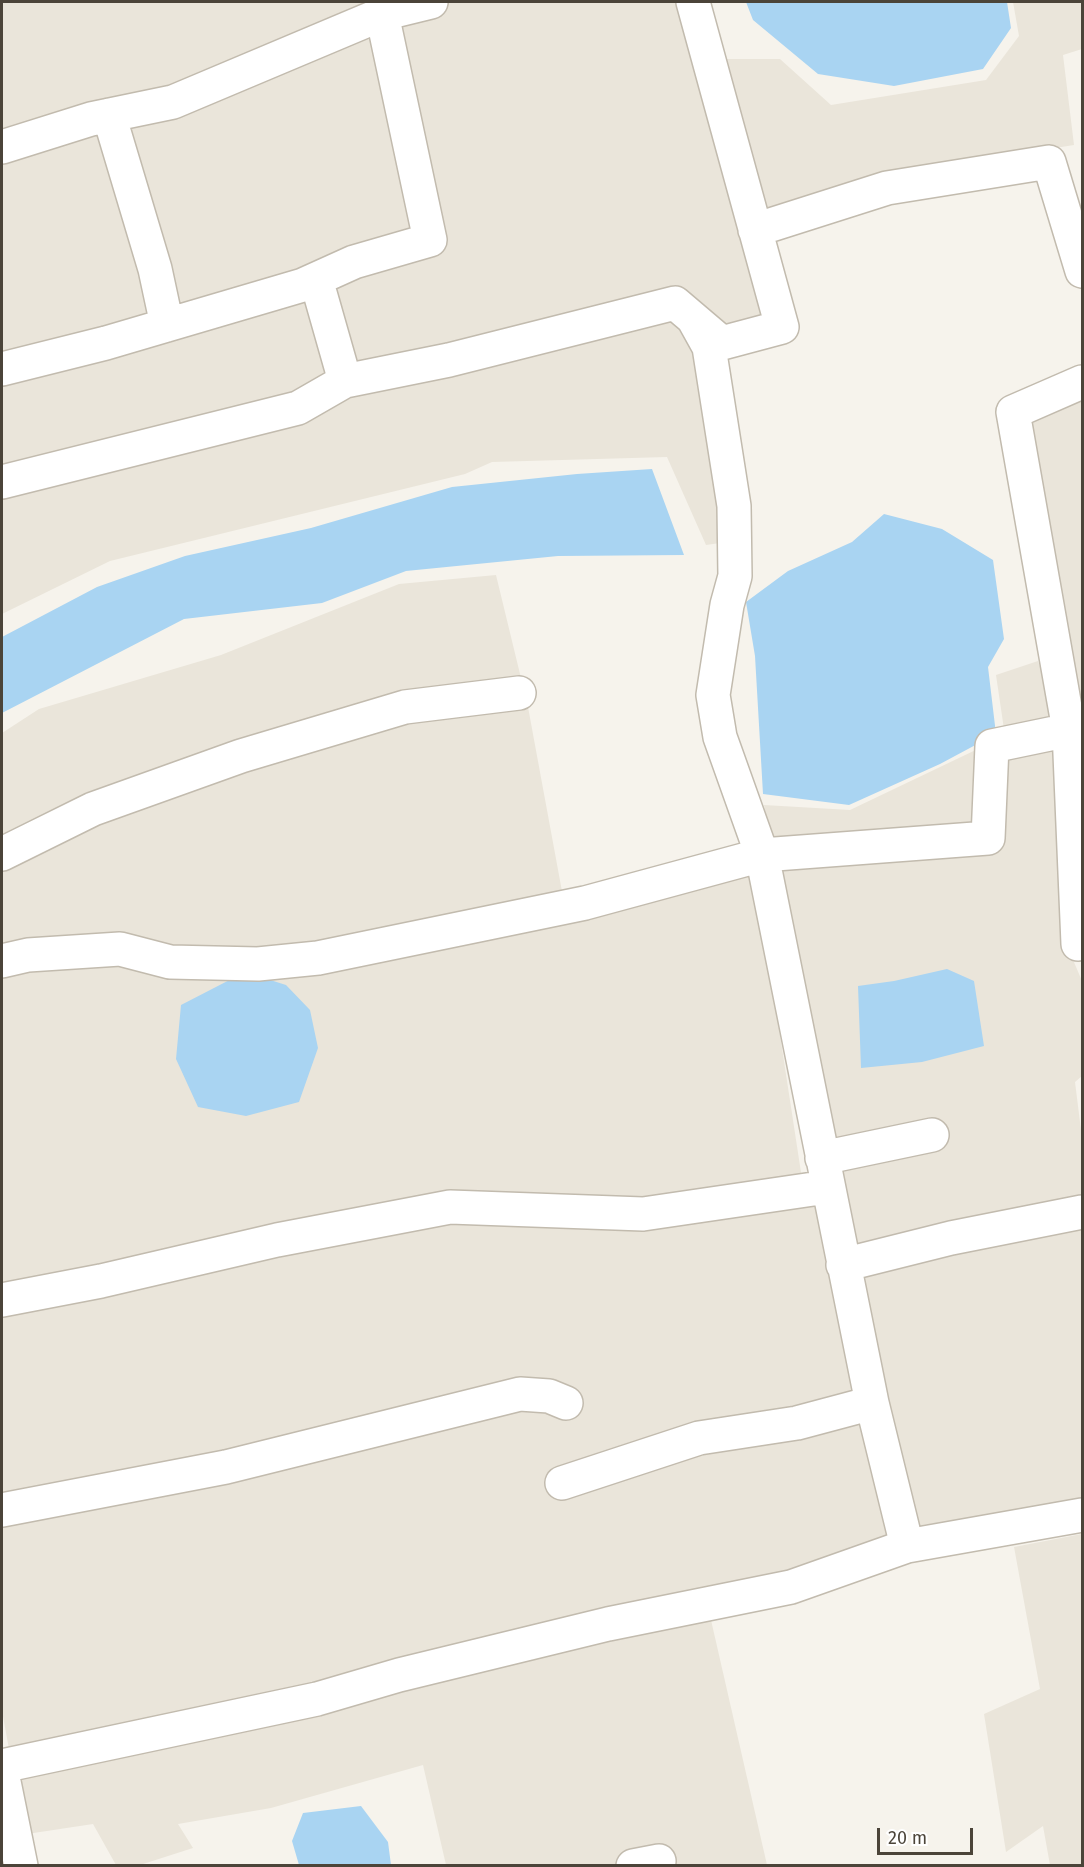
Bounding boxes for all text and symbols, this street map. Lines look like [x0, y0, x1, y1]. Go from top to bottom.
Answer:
scale bar [880, 1816, 976, 1854]
text: 20 m [888, 1827, 927, 1849]

